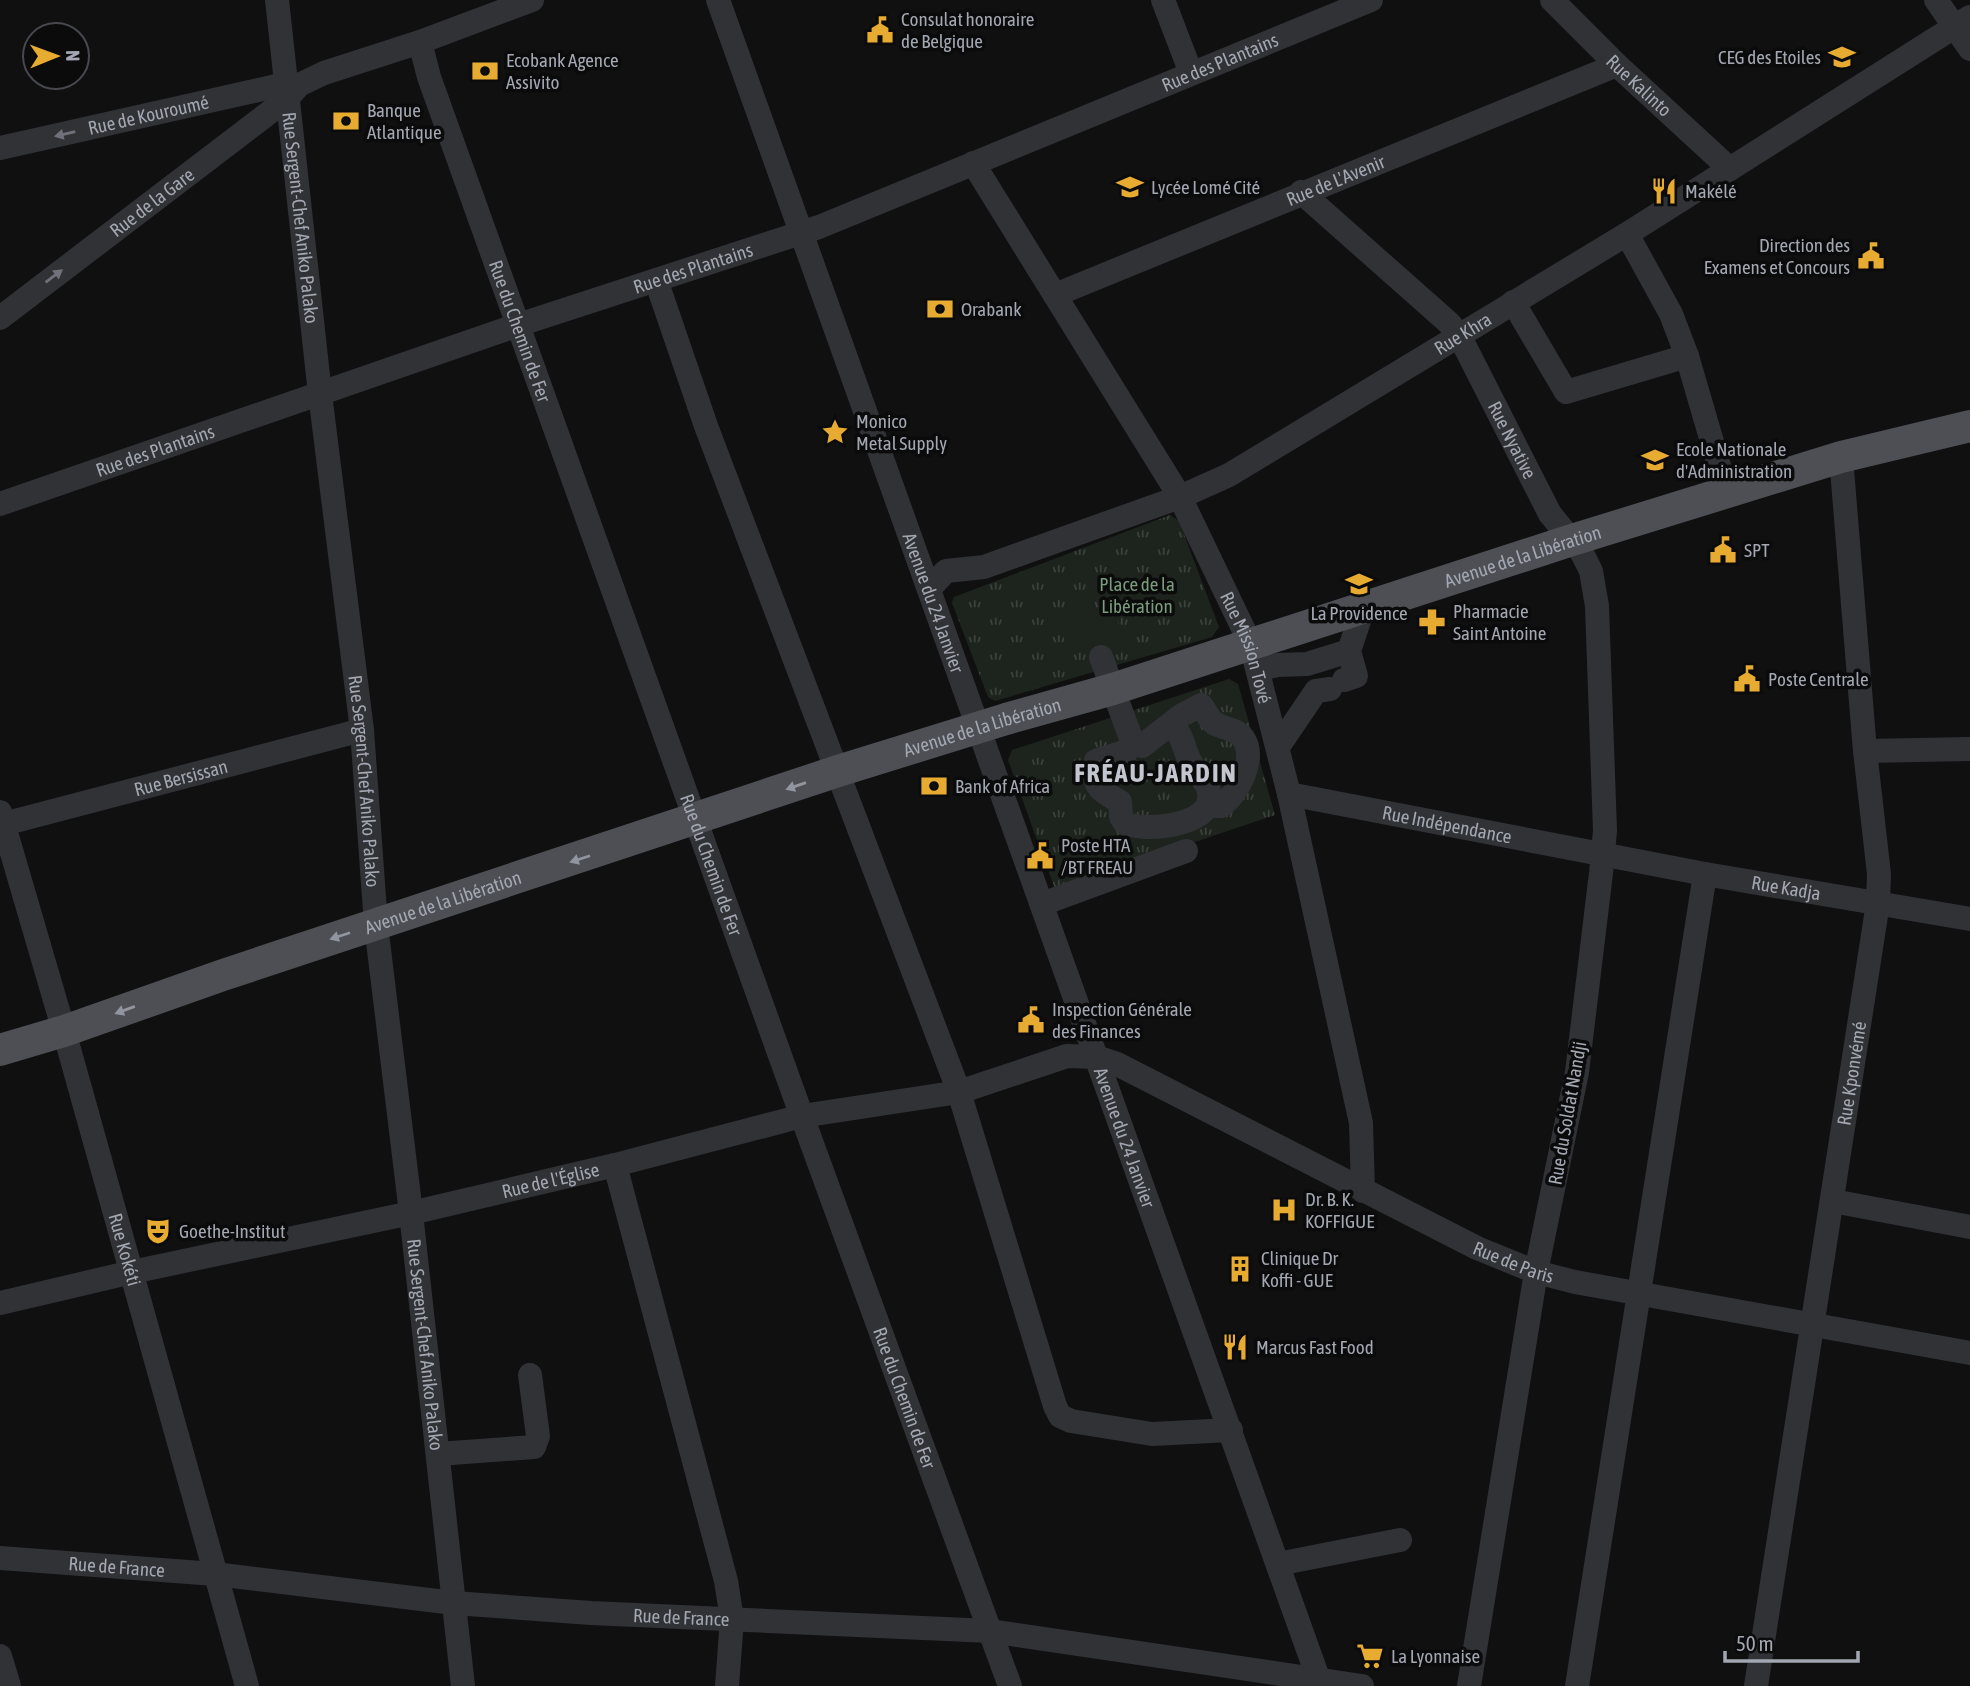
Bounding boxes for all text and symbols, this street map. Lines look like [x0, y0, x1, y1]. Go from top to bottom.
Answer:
place label: Consulat honoraire de Belgique [901, 8, 1034, 52]
public building icon: Consulat honoraire de Belgique [865, 15, 895, 45]
north arrow [21, 21, 91, 91]
street label: Rue des Plantains [1158, 28, 1282, 96]
school or university icon: CEG des Etoiles [1827, 42, 1857, 72]
place label: CEG des Etoiles [1718, 46, 1821, 68]
place label: Ecobank Agence Assivito [506, 49, 619, 93]
text: N [62, 50, 84, 62]
street label: Rue Kalinto [1602, 50, 1676, 121]
bank icon: Ecobank Agence Assivito [470, 56, 500, 86]
street label: Rue de Kouroumé [86, 90, 211, 139]
place label: Banque Atlantique [367, 99, 442, 143]
bank icon: Banque Atlantique [331, 106, 361, 136]
street label: Rue Sergent-Chef Aniko Palako [278, 111, 323, 325]
one-way arrow [54, 129, 76, 140]
street label: Rue de L'Avenir [1283, 150, 1388, 210]
street label: Rue de la Gare [105, 163, 198, 241]
school or university icon: Lycée Lomé Cité [1115, 172, 1145, 202]
place label: Lycée Lomé Cité [1151, 176, 1260, 198]
restaurant icon: Makélé [1649, 176, 1679, 206]
place label: Makélé [1685, 180, 1737, 202]
place label: Direction des Examens et Concours [1704, 234, 1850, 278]
street label: Rue des Plantains [631, 238, 756, 298]
public building icon: Direction des Examens et Concours [1856, 241, 1886, 271]
street label: Rue du Chemin de Fer [485, 257, 556, 405]
one-way arrow [45, 269, 63, 284]
bank icon: Orabank [925, 294, 955, 324]
place label: Orabank [961, 298, 1022, 320]
street label: Rue Khra [1430, 308, 1495, 359]
street label: Rue Nyative [1484, 398, 1541, 482]
place label: Monico Metal Supply [856, 410, 947, 454]
place icon: Monico Metal Supply [820, 417, 850, 447]
street label: Rue des Plantains [93, 420, 217, 481]
place label: Ecole Nationale d'Administration [1676, 438, 1792, 482]
school or university icon: Ecole Nationale d'Administration [1640, 445, 1670, 475]
street label: Avenue de la Libération [1442, 521, 1604, 592]
street label: Avenue du 24 Janvier [898, 530, 969, 676]
public building icon: SPT [1708, 535, 1738, 565]
place label: SPT [1744, 539, 1770, 561]
school or university icon: La Providence [1344, 569, 1374, 599]
park label: Place de la Libération [1099, 573, 1175, 617]
street label: Rue Mission Tové [1216, 588, 1276, 706]
place label: Pharmacie Saint Antoine [1453, 600, 1546, 644]
place label: La Providence [1310, 602, 1408, 624]
pharmacy icon: Pharmacie Saint Antoine [1417, 607, 1447, 637]
public building icon: Poste Centrale [1732, 664, 1762, 694]
place label: Poste Centrale [1768, 668, 1869, 690]
street label: Rue Sergent-Chef Aniko Palako [344, 674, 384, 888]
street label: Avenue de la Libération [901, 693, 1063, 761]
street label: Rue Bersissan [132, 755, 230, 800]
district label: FRÉAU-JARDIN [1074, 758, 1238, 788]
bank icon: Bank of Africa [919, 771, 949, 801]
place label: Bank of Africa [955, 775, 1050, 797]
one-way arrow [785, 781, 806, 792]
street label: Rue du Chemin de Fer [676, 791, 747, 939]
street label: Rue Indépendance [1381, 801, 1514, 848]
place label: Poste HTA /BT FREAU [1061, 834, 1133, 878]
public building icon: Poste HTA /BT FREAU [1025, 841, 1055, 871]
one-way arrow [569, 854, 590, 864]
street label: Avenue de la Libération [362, 866, 524, 938]
street label: Rue Kadja [1750, 871, 1823, 904]
one-way arrow [330, 932, 351, 942]
place label: Inspection Générale des Finances [1052, 998, 1192, 1042]
one-way arrow [115, 1005, 136, 1016]
public building icon: Inspection Générale des Finances [1016, 1005, 1046, 1035]
street label: Rue Kponvémé [1832, 1020, 1870, 1127]
street label: Rue du Soldat Nandji [1544, 1040, 1590, 1186]
street label: Avenue du 24 Janvier [1090, 1064, 1160, 1211]
street label: Rue de l'Église [500, 1158, 601, 1202]
place label: Dr. B. K. KOFFIGUE [1305, 1188, 1374, 1232]
hospital icon: Dr. B. K. KOFFIGUE [1269, 1195, 1299, 1225]
street label: Rue Kokéti [104, 1211, 146, 1288]
theatre icon: Goethe-Institut [143, 1216, 173, 1246]
place label: Goethe-Institut [179, 1220, 285, 1242]
street label: Rue de Paris [1470, 1237, 1556, 1287]
street label: Rue Sergent-Chef Aniko Palako [403, 1238, 448, 1452]
place label: Clinique Dr Koffi - GUE [1261, 1247, 1339, 1291]
building icon: Clinique Dr Koffi - GUE [1225, 1254, 1255, 1284]
street label: Rue du Chemin de Fer [869, 1324, 941, 1472]
restaurant icon: Marcus Fast Food [1220, 1332, 1250, 1362]
place label: Marcus Fast Food [1256, 1336, 1374, 1358]
street label: Rue de France [68, 1552, 166, 1581]
street label: Rue de France [633, 1604, 730, 1630]
scale bar [1725, 1620, 1858, 1664]
text: 50 m [1736, 1631, 1774, 1655]
supermarket icon: La Lyonnaise [1355, 1641, 1385, 1671]
place label: La Lyonnaise [1391, 1645, 1480, 1667]

